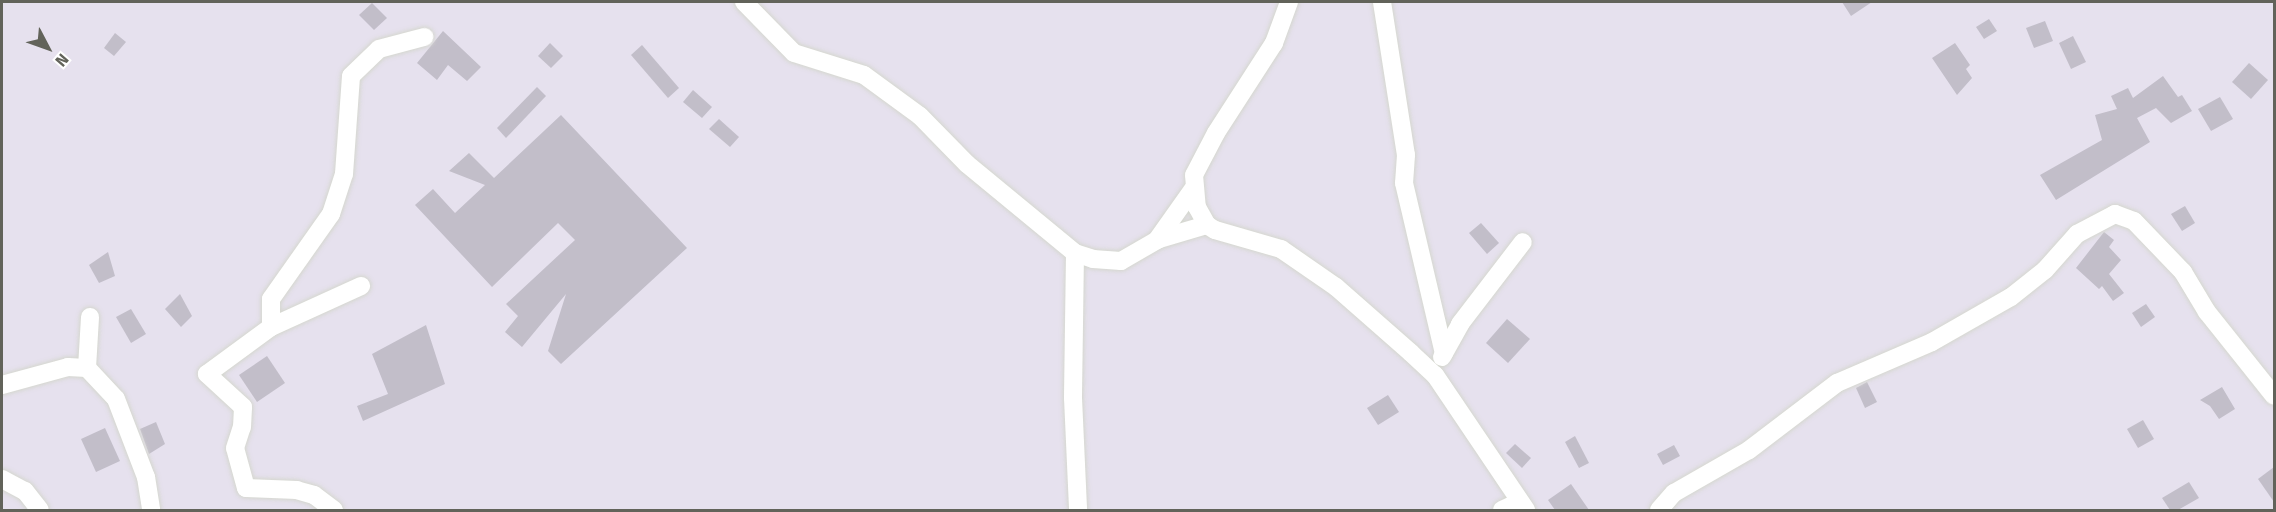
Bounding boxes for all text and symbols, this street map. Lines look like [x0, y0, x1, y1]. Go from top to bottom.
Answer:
north arrow [18, 18, 78, 78]
text: N [51, 50, 73, 70]

